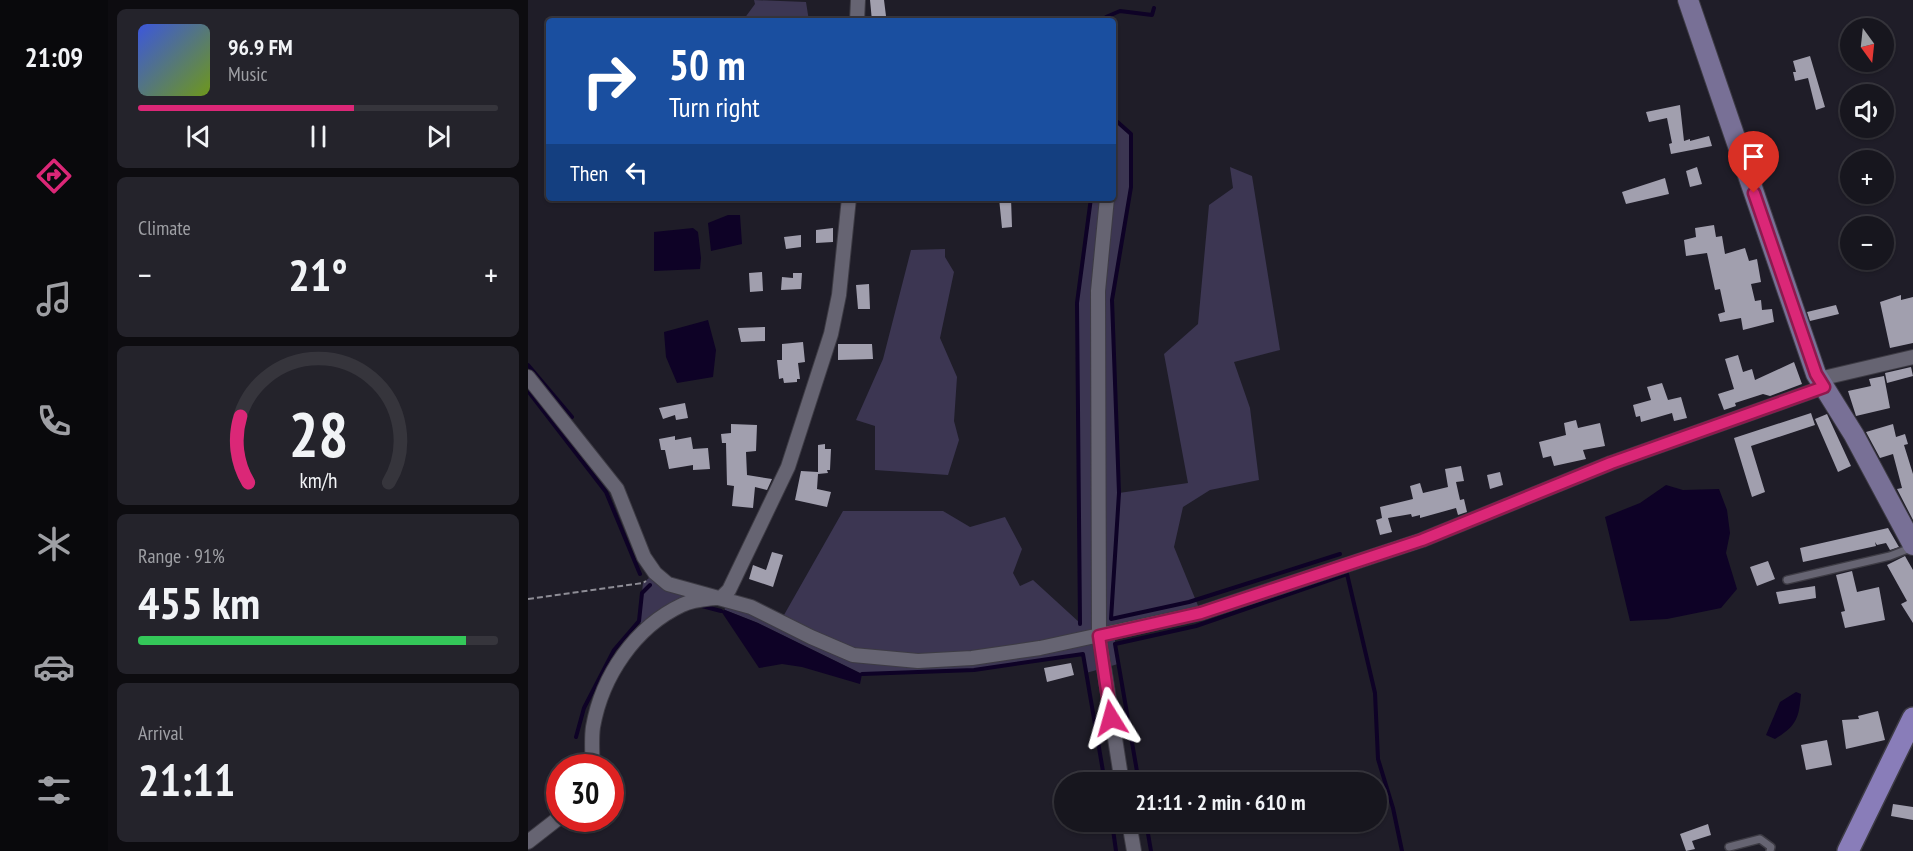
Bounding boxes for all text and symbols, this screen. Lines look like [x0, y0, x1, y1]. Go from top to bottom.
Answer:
north arrow [1840, 18, 1894, 72]
map controls [1840, 18, 1894, 270]
text: 96.9 FM [228, 33, 293, 61]
text: 50 m [669, 37, 746, 92]
text: 21:09 [25, 40, 83, 74]
icon: right [570, 42, 648, 120]
text: Music [228, 61, 268, 87]
button: sound [1840, 84, 1894, 138]
text: Turn right [669, 90, 760, 124]
icon: previous [182, 120, 215, 153]
icon: pause [302, 120, 335, 153]
icon: next [422, 120, 455, 153]
pin [1728, 131, 1779, 193]
icon: arrive [1737, 140, 1770, 173]
button: + [1840, 150, 1894, 204]
icon: directions [33, 155, 75, 197]
icon: left [620, 156, 653, 189]
text: Then [570, 159, 608, 187]
text: Climate [138, 215, 191, 241]
button: − [1840, 216, 1894, 270]
text: 21° [288, 245, 348, 303]
text: − [138, 253, 152, 296]
text: + [484, 253, 498, 296]
icon: music [33, 278, 75, 320]
text: 28 [288, 393, 348, 474]
icon: phone [33, 400, 75, 442]
text: km/h [299, 466, 337, 494]
icon: climate [33, 523, 75, 565]
text: Range · 91% [138, 543, 225, 569]
text: 455 km [138, 573, 260, 631]
icon: car [33, 646, 75, 688]
position arrow [1079, 686, 1143, 750]
text: Arrival [138, 720, 183, 746]
text: 21:11 [138, 750, 235, 808]
speed limit sign: 30 [546, 754, 624, 832]
icon: filters [33, 769, 75, 811]
text: 21:11 · 2 min · 610 m [1135, 788, 1306, 816]

